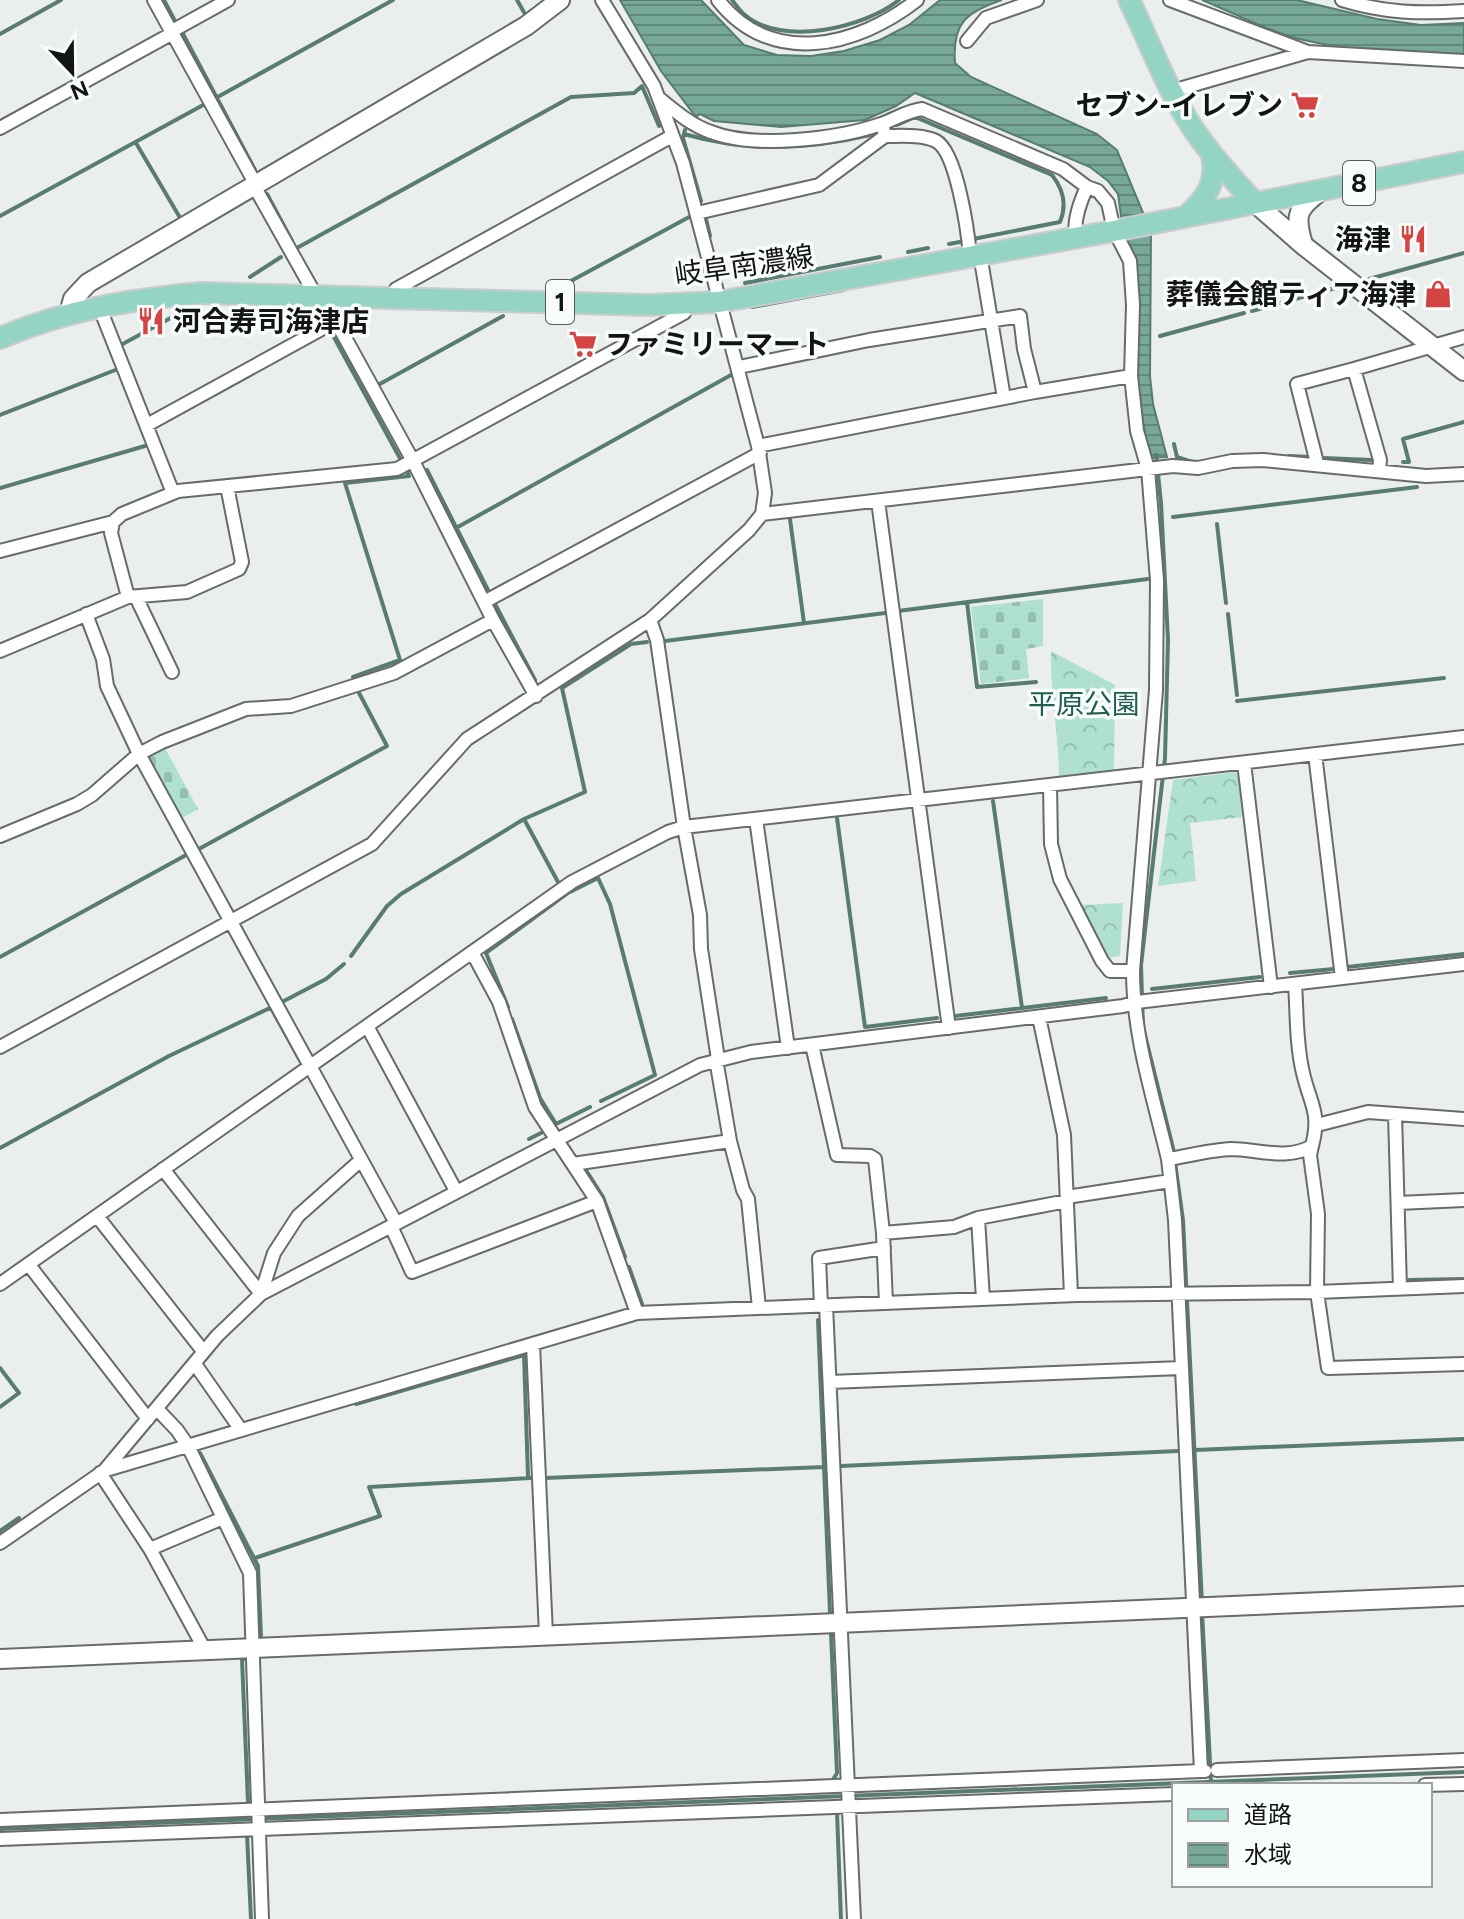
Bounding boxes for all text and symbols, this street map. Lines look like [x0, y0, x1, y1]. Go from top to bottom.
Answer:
north arrow [32, 32, 112, 112]
text: N [66, 74, 92, 106]
place label: セブン-イレブン [1076, 88, 1283, 122]
supermarket icon: セブン-イレブン [1290, 90, 1320, 120]
road number: 8 [1343, 161, 1375, 205]
place label: 海津 [1335, 222, 1391, 256]
restaurant icon: 海津 [1398, 224, 1428, 254]
street label: 岐阜南濃線 [672, 238, 816, 292]
place label: 葬儀会館ティア海津 [1166, 277, 1416, 311]
shop icon: 葬儀会館ティア海津 [1423, 279, 1453, 309]
road number: 1 [546, 280, 574, 324]
place label: 河合寿司海津店 [173, 304, 369, 338]
restaurant icon: 河合寿司海津店 [136, 306, 166, 336]
place label: ファミリーマート [605, 327, 829, 361]
supermarket icon: ファミリーマート [568, 329, 598, 359]
park label: 平原公園 [1028, 687, 1140, 721]
legend [1172, 1783, 1432, 1887]
text: 道路 [1244, 1800, 1292, 1829]
text: 水域 [1244, 1840, 1292, 1869]

